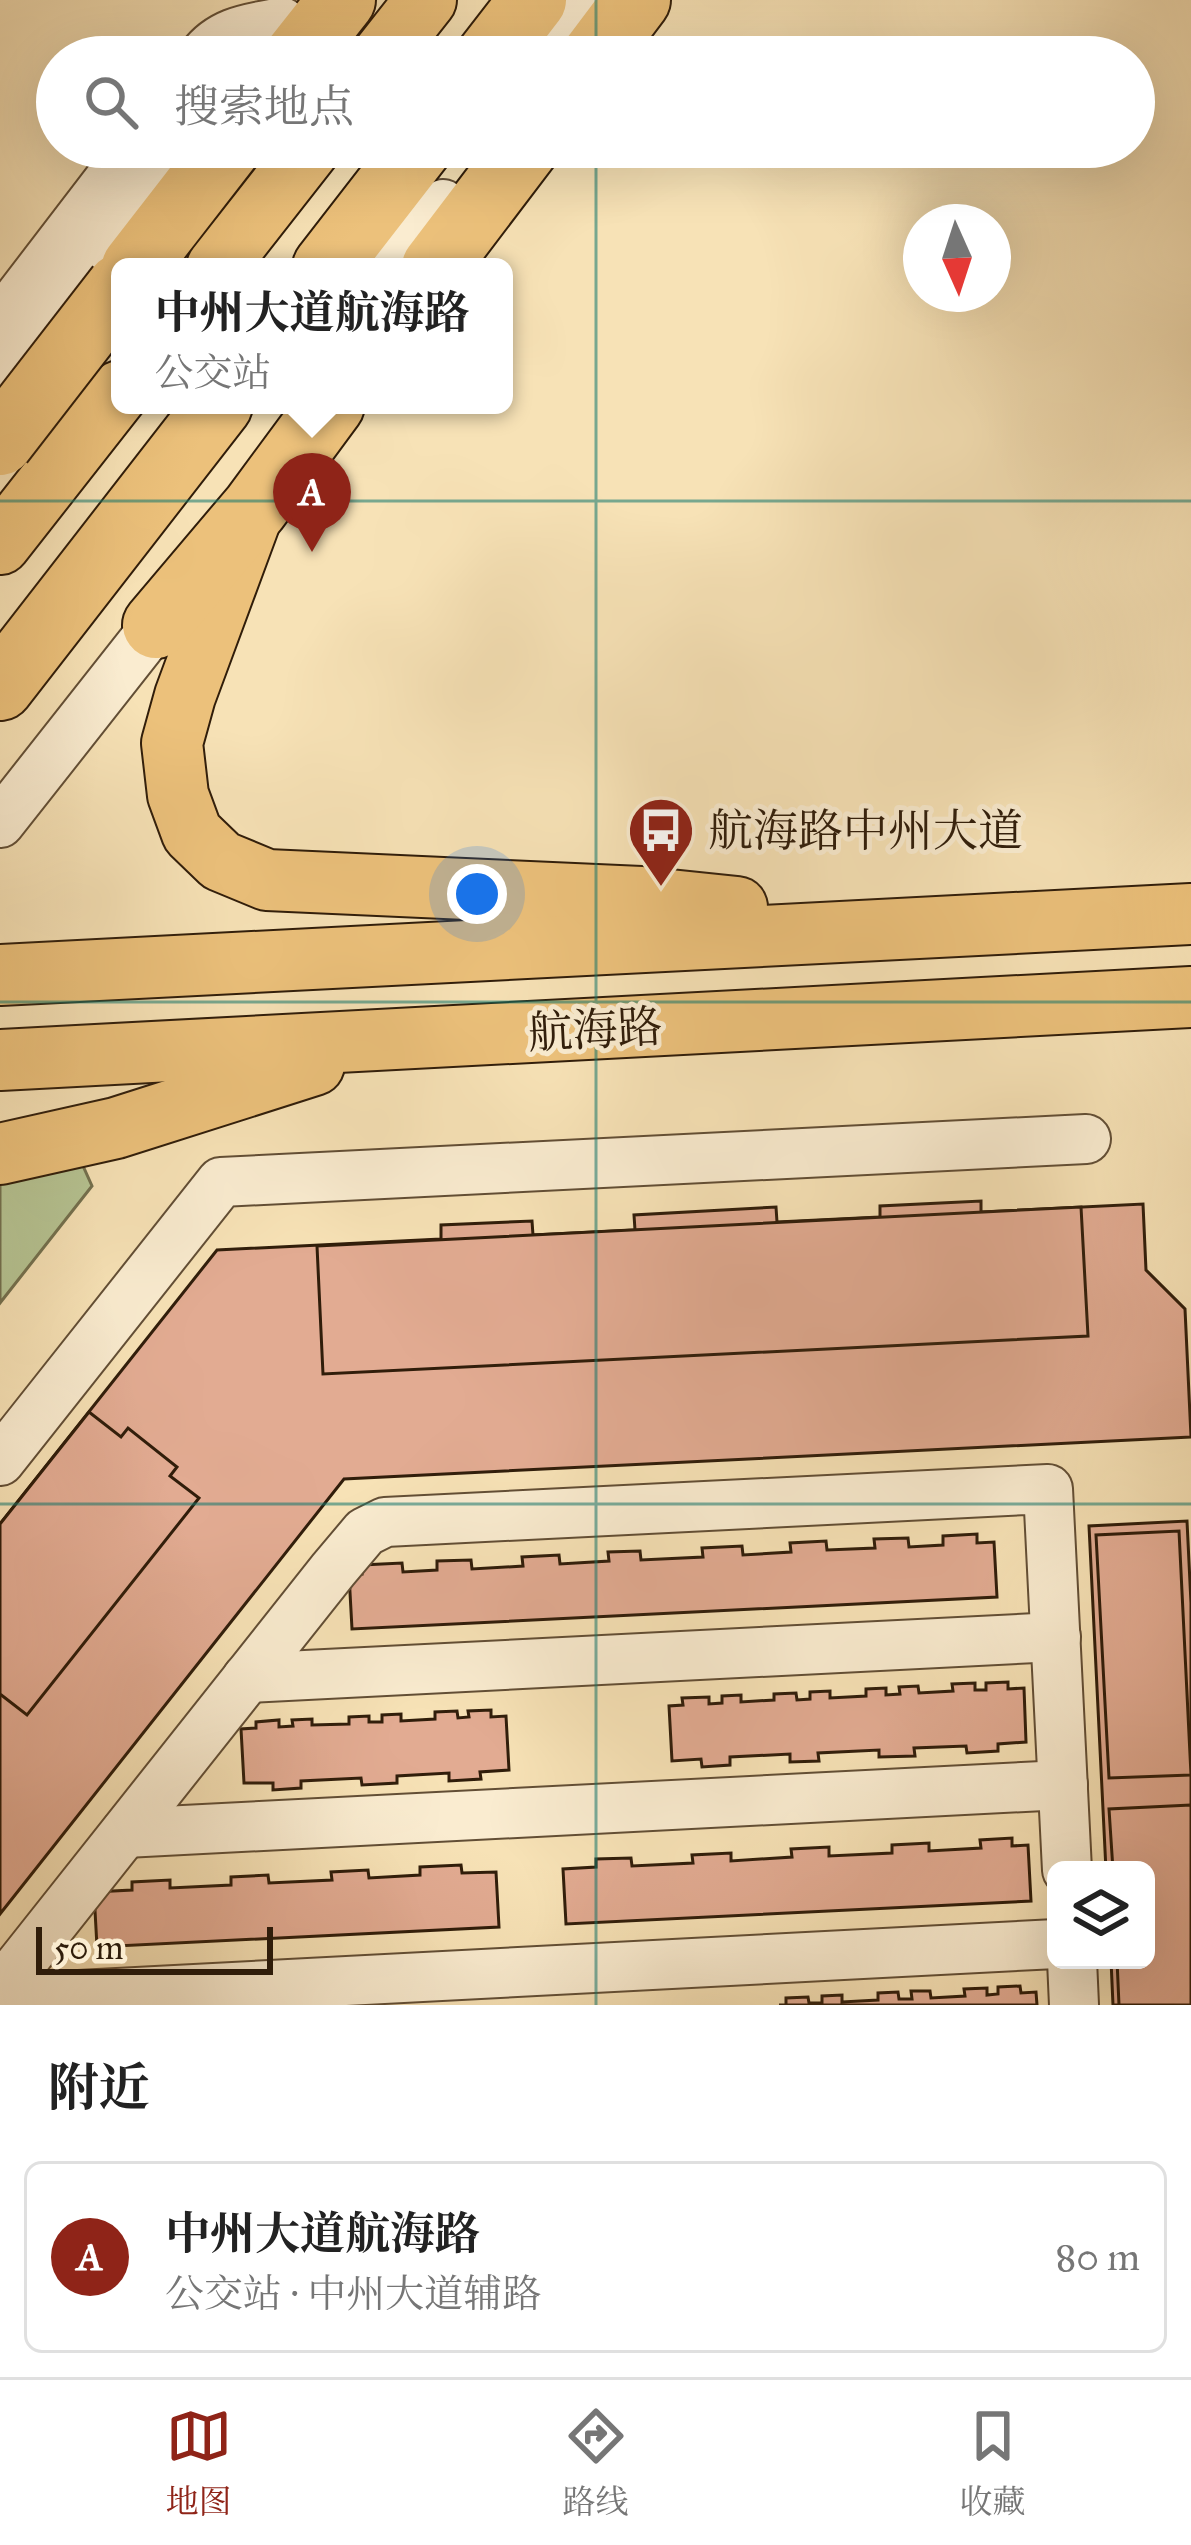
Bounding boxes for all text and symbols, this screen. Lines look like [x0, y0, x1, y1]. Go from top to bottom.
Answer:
search box [36, 36, 1155, 168]
icon: search [78, 69, 144, 135]
text: 搜索地点 [174, 79, 354, 134]
north arrow [903, 204, 1011, 312]
popup [111, 258, 513, 414]
text: 中州大道航海路 [154, 285, 470, 340]
text: 公交站 [154, 349, 272, 397]
pin: A [273, 453, 351, 552]
bus stop icon: 航海路中州大道 [626, 795, 696, 889]
place label: 航海路中州大道 [708, 803, 1023, 858]
your location [447, 864, 507, 924]
street label: 航海路 [526, 999, 664, 1060]
map controls [1047, 1861, 1155, 1969]
button: layers [1047, 1861, 1155, 1969]
scale bar [36, 1921, 273, 1974]
text: 50 m [54, 1928, 123, 1968]
text: 附近 [48, 2057, 150, 2119]
text: 中州大道航海路 [165, 2206, 480, 2261]
text: A [77, 2233, 103, 2281]
text: 80 m [1055, 2233, 1140, 2281]
text: 公交站 · 中州大道辅路 [165, 2270, 541, 2318]
tab: 地图 [166, 2403, 232, 2522]
tab: 路线 [563, 2403, 629, 2522]
tab: 收藏 [960, 2403, 1026, 2522]

